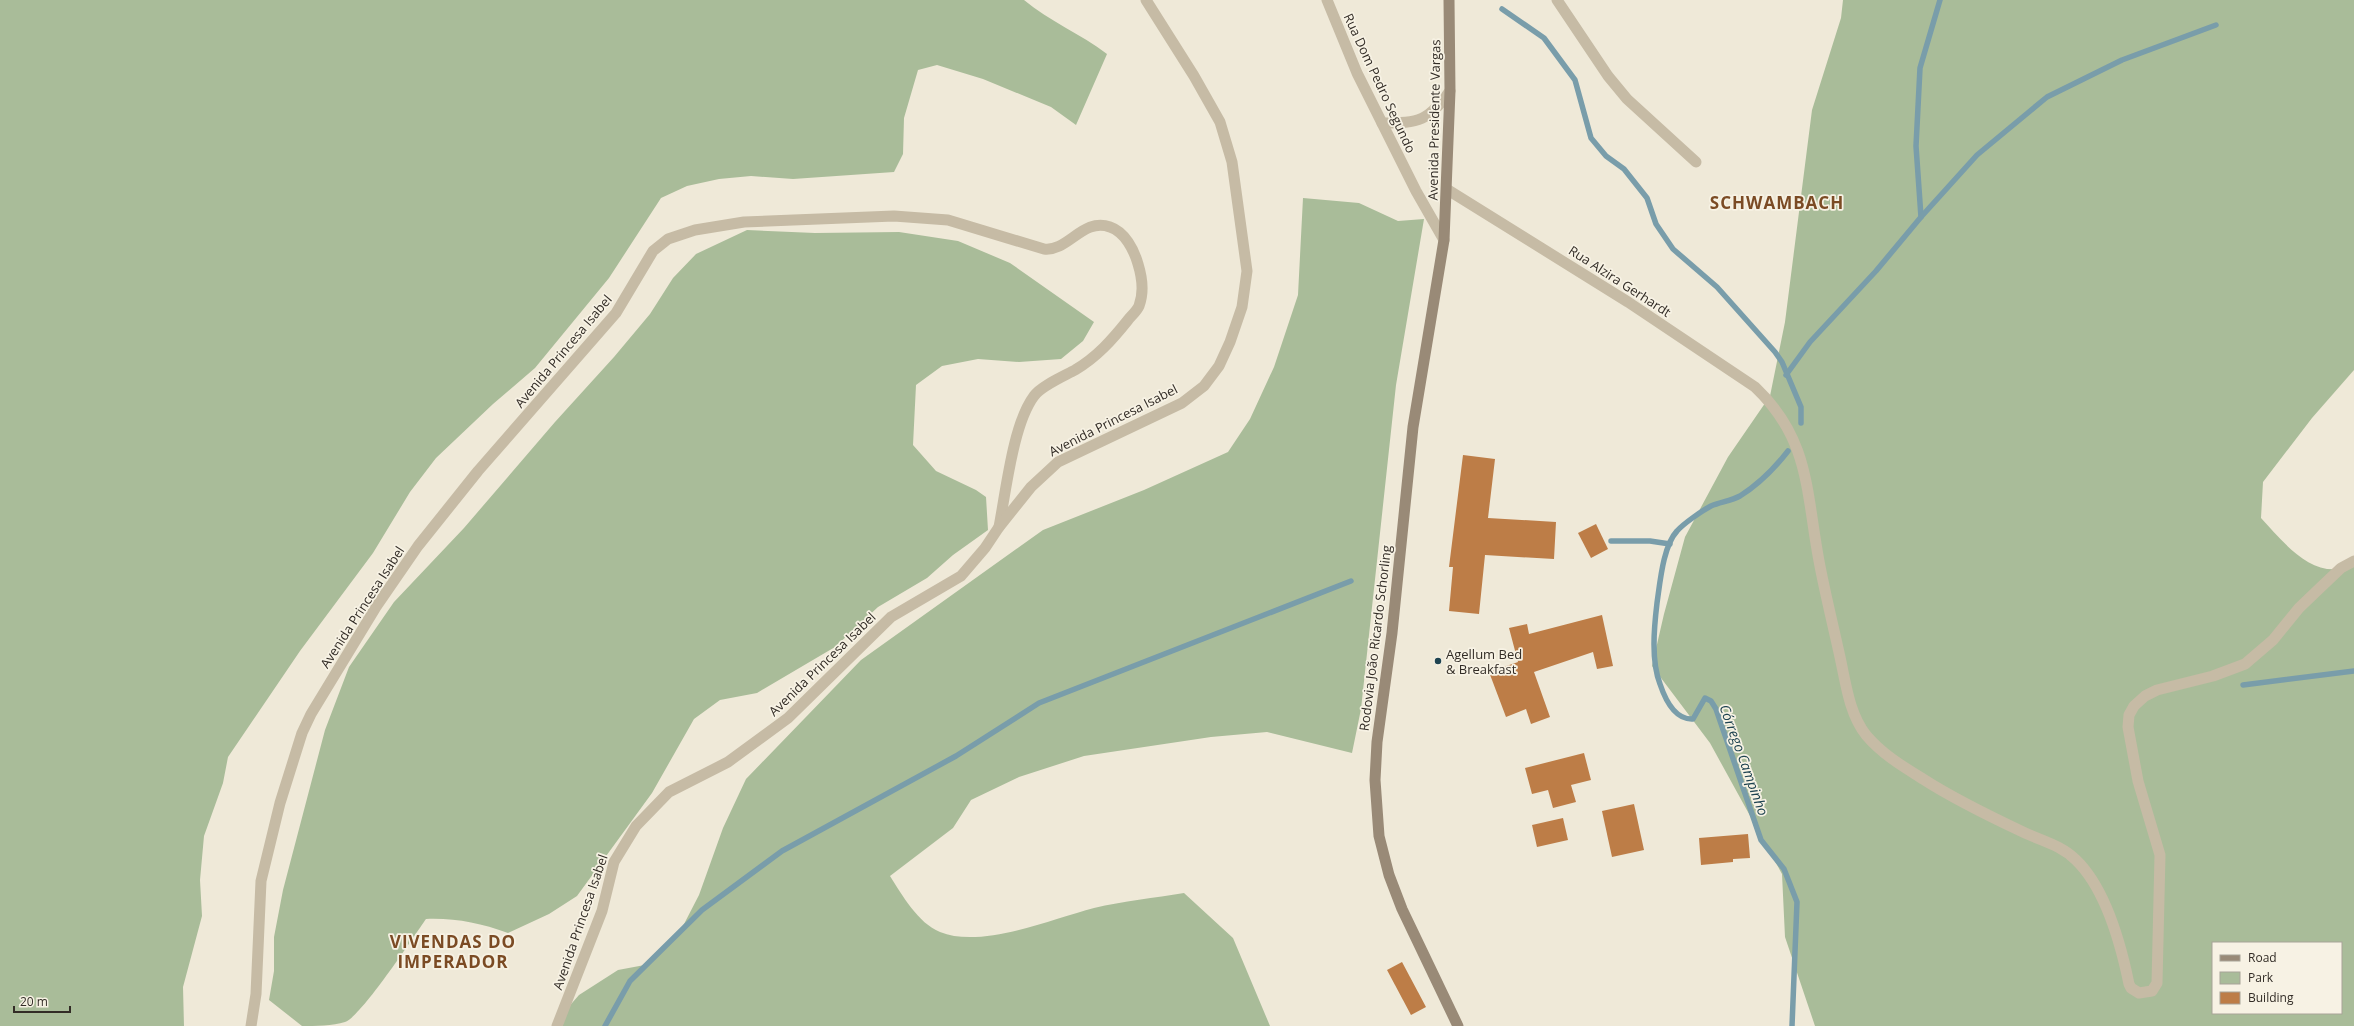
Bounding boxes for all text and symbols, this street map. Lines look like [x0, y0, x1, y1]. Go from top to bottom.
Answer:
street label: Rua Dom Pedro Segundo [1340, 10, 1420, 156]
street label: Avenida Presidente Vargas [1424, 39, 1444, 201]
district label: SCHWAMBACH [1710, 191, 1844, 214]
street label: Rua Alzira Gerhardt [1565, 241, 1675, 321]
street label: Avenida Princesa Isabel [510, 291, 616, 411]
street label: Avenida Princesa Isabel [1046, 380, 1180, 460]
street label: Avenida Princesa Isabel [316, 543, 408, 671]
street label: Rodovia João Ricardo Schorling [1355, 544, 1395, 732]
street label: Avenida Princesa Isabel [765, 608, 879, 720]
place label: Agellum Bed & Breakfast [1446, 645, 1522, 678]
marker: Agellum Bed & Breakfast [1433, 656, 1443, 666]
water label: Córrego Campinho [1716, 702, 1773, 818]
street label: Avenida Princesa Isabel [548, 852, 612, 992]
district label: VIVENDAS DO IMPERADOR [390, 930, 516, 973]
legend [2212, 942, 2342, 1014]
text: Road [2248, 949, 2277, 966]
text: Park [2248, 969, 2274, 986]
scale bar [14, 988, 70, 1014]
text: Building [2248, 989, 2294, 1006]
text: 20 m [20, 993, 48, 1010]

